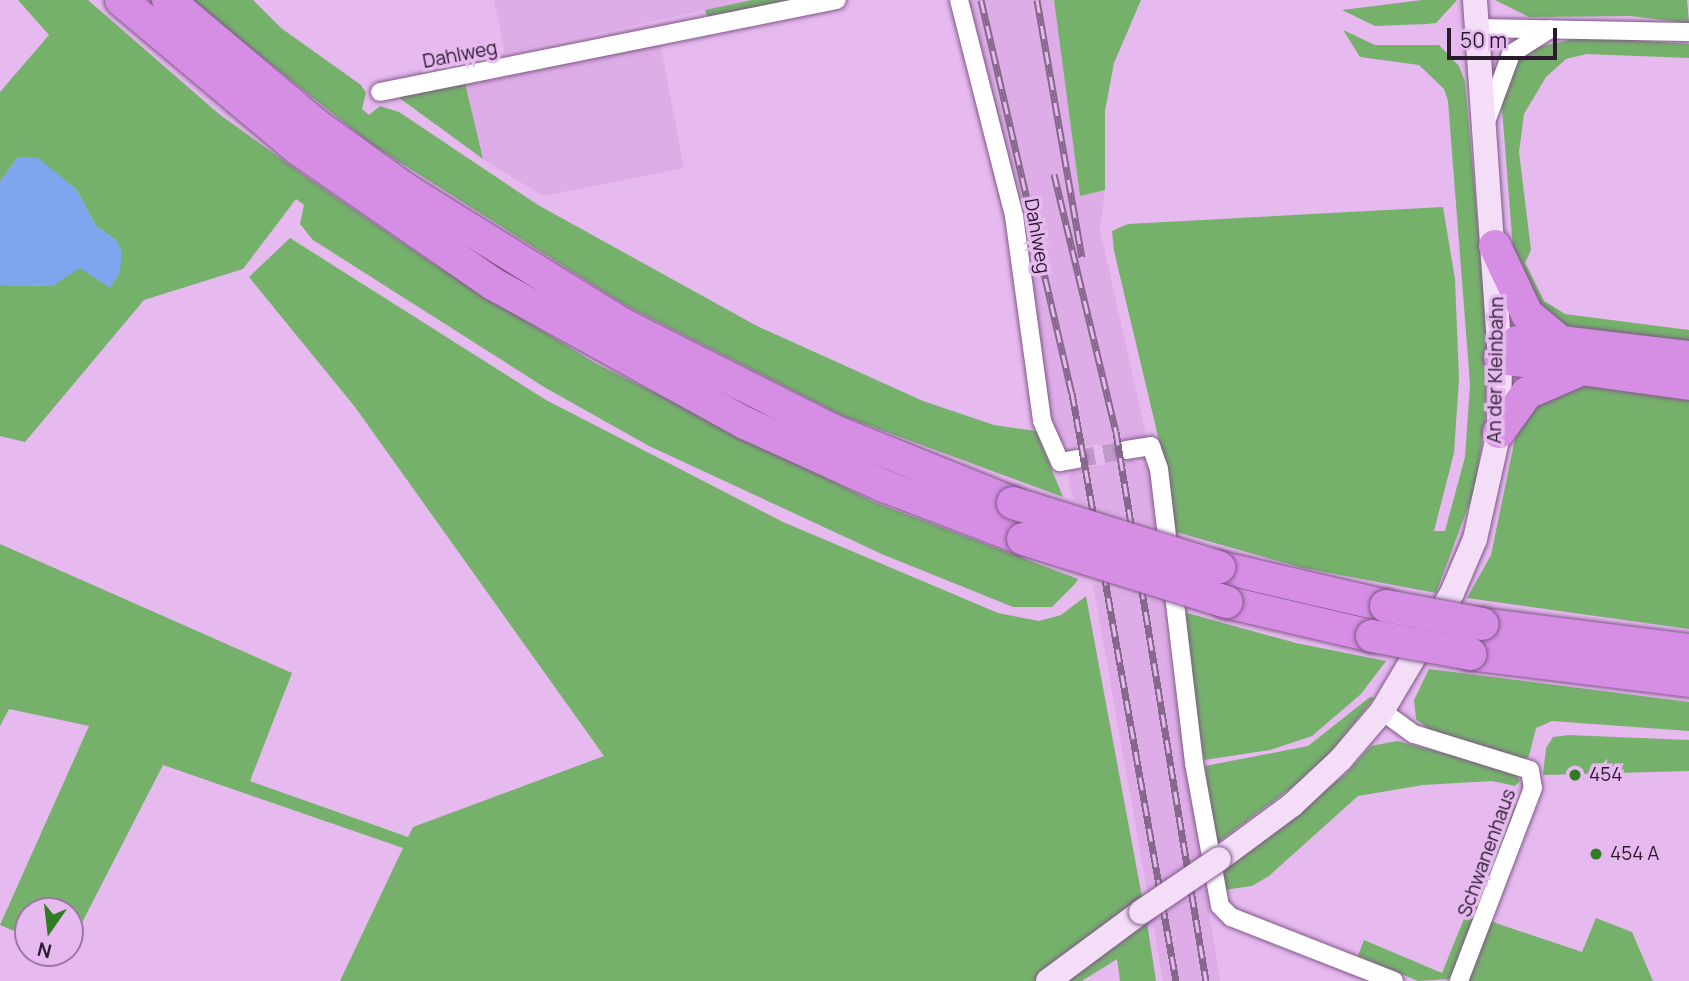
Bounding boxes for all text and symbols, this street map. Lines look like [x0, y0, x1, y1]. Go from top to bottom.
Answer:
scale bar [1451, 14, 1561, 58]
text: 50 m [1460, 26, 1507, 54]
street label: Dahlweg [421, 37, 499, 73]
street label: Dahlweg [1019, 197, 1055, 275]
street label: An der Kleinbahn [1483, 296, 1509, 444]
place label: 454 [1589, 764, 1622, 786]
marker: 454 [1567, 767, 1583, 783]
street label: Schwanenhaus [1453, 786, 1521, 920]
place label: 454 A [1610, 843, 1659, 865]
marker: 454 A [1588, 846, 1604, 862]
north arrow [14, 897, 84, 967]
text: N [35, 936, 54, 965]

